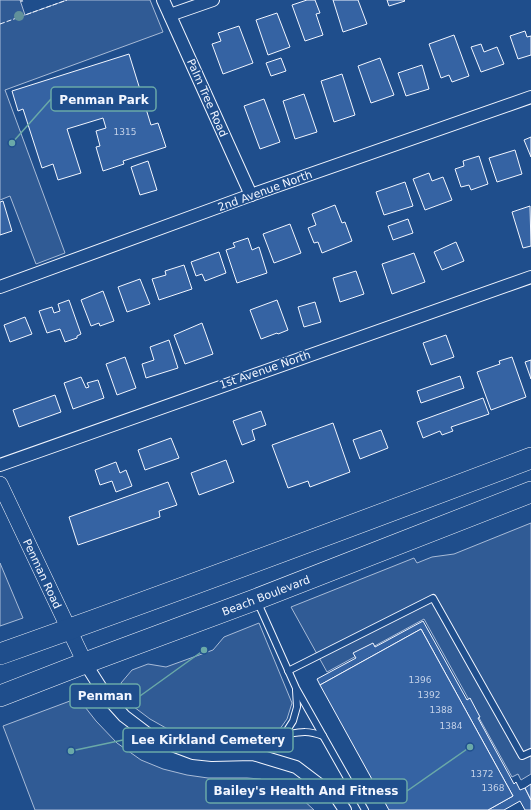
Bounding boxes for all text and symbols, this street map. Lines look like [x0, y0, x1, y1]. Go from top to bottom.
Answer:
street label: Palm Tree Road [184, 57, 230, 139]
callout: Penman Park [51, 87, 156, 111]
text: Penman Park [59, 93, 150, 107]
house number: 1315 [114, 127, 136, 137]
street label: 2nd Avenue North [216, 168, 314, 214]
street label: 1st Avenue North [218, 348, 312, 392]
street label: Penman Road [20, 537, 64, 611]
street label: Beach Boulevard [220, 573, 312, 619]
house number: 1396 [409, 675, 432, 685]
callout: Penman [70, 684, 140, 708]
text: Penman [78, 689, 132, 703]
house number: 1392 [418, 690, 440, 700]
house number: 1388 [430, 705, 453, 715]
house number: 1384 [440, 721, 463, 731]
callout: Lee Kirkland Cemetery [123, 728, 293, 752]
text: Lee Kirkland Cemetery [131, 733, 285, 747]
house number: 1372 [471, 769, 493, 779]
callout: Bailey's Health And Fitness [206, 779, 407, 803]
house number: 1368 [482, 783, 505, 793]
text: Bailey's Health And Fitness [214, 784, 398, 798]

